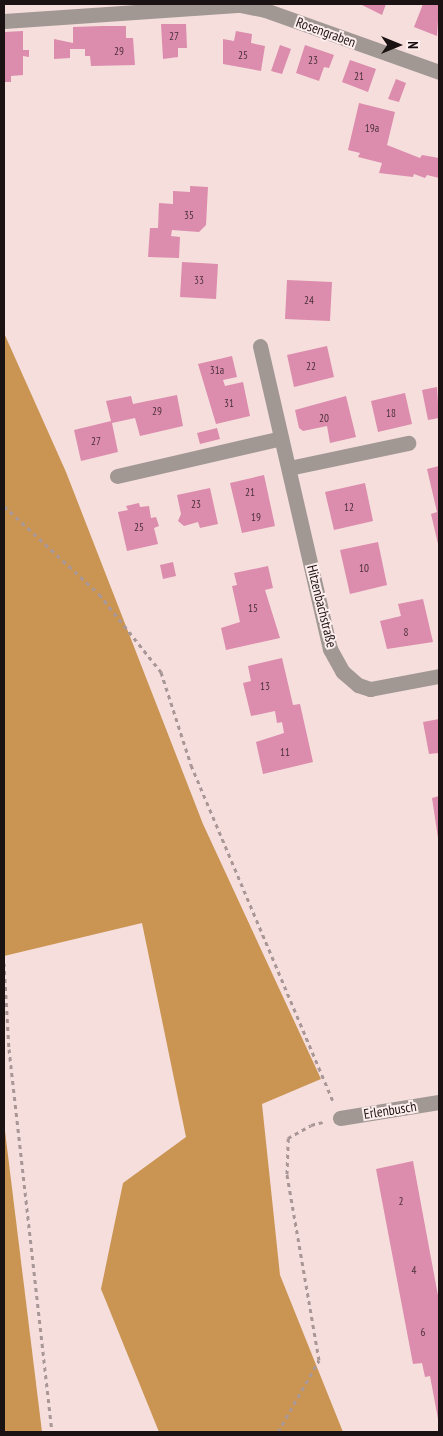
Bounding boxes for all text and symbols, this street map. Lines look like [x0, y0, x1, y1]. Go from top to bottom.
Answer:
street label: Rosengraben [294, 13, 358, 51]
north arrow [373, 20, 423, 70]
house number: 27 [169, 29, 179, 43]
text: N [404, 41, 422, 49]
house number: 29 [114, 44, 124, 58]
house number: 25 [238, 48, 248, 62]
house number: 23 [308, 53, 318, 67]
house number: 21 [354, 69, 364, 83]
house number: 19a [365, 121, 379, 135]
house number: 35 [184, 208, 194, 222]
house number: 33 [194, 273, 204, 287]
house number: 24 [304, 293, 314, 307]
house number: 22 [306, 359, 316, 373]
house number: 31a [210, 363, 224, 377]
house number: 31 [224, 396, 234, 410]
house number: 29 [152, 404, 162, 418]
house number: 18 [386, 406, 396, 420]
house number: 20 [319, 411, 329, 425]
house number: 27 [91, 434, 101, 448]
house number: 21 [245, 485, 255, 499]
house number: 23 [191, 497, 201, 511]
house number: 12 [344, 500, 354, 514]
house number: 19 [251, 510, 261, 524]
house number: 25 [134, 520, 144, 534]
house number: 10 [359, 561, 369, 575]
street label: Hitzenbachstraße [304, 563, 340, 649]
house number: 15 [248, 601, 258, 615]
house number: 8 [404, 625, 408, 639]
house number: 13 [260, 679, 270, 693]
house number: 11 [280, 745, 290, 759]
street label: Erlenbusch [362, 1098, 418, 1122]
house number: 2 [399, 1194, 403, 1208]
house number: 4 [412, 1263, 416, 1277]
house number: 6 [421, 1325, 425, 1339]

